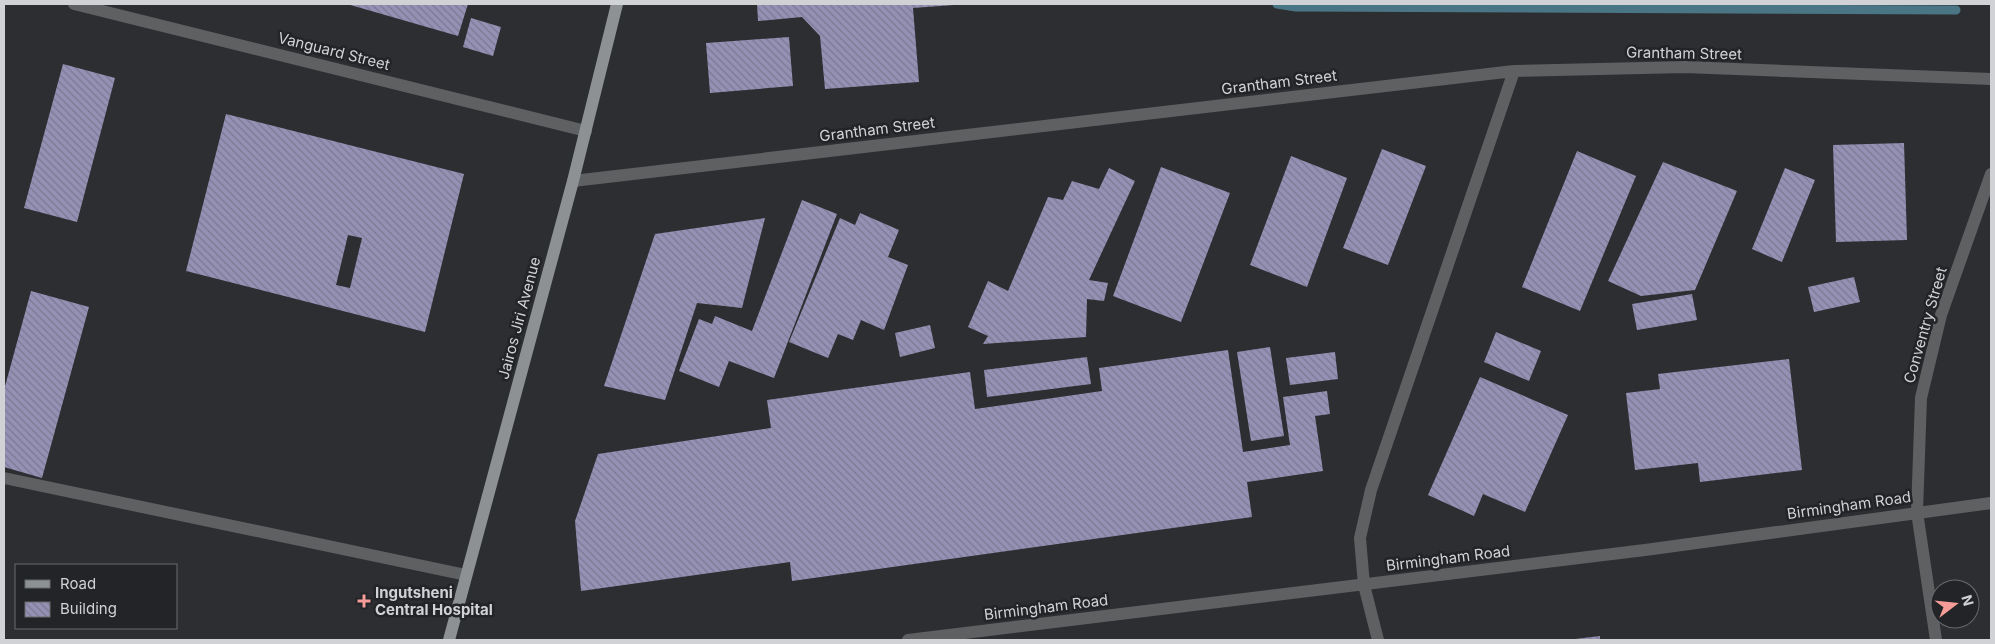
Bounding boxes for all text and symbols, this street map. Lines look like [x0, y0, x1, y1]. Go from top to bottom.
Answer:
street label: Vanguard Street [276, 28, 392, 74]
street label: Grantham Street [1626, 42, 1742, 64]
street label: Grantham Street [1220, 65, 1338, 98]
street label: Grantham Street [818, 112, 936, 145]
street label: Jairos Jiri Avenue [494, 255, 544, 381]
street label: Conventry Street [1899, 265, 1951, 385]
street label: Birmingham Road [1786, 487, 1912, 523]
street label: Birmingham Road [1385, 541, 1511, 575]
legend [15, 564, 178, 629]
text: Road [60, 574, 96, 593]
north arrow [1930, 579, 1980, 629]
place label: Ingutsheni Central Hospital [375, 583, 493, 619]
street label: Birmingham Road [983, 590, 1109, 624]
text: N [1958, 593, 1978, 608]
marker: Ingutsheni Central Hospital [357, 594, 371, 608]
text: Building [60, 599, 117, 618]

